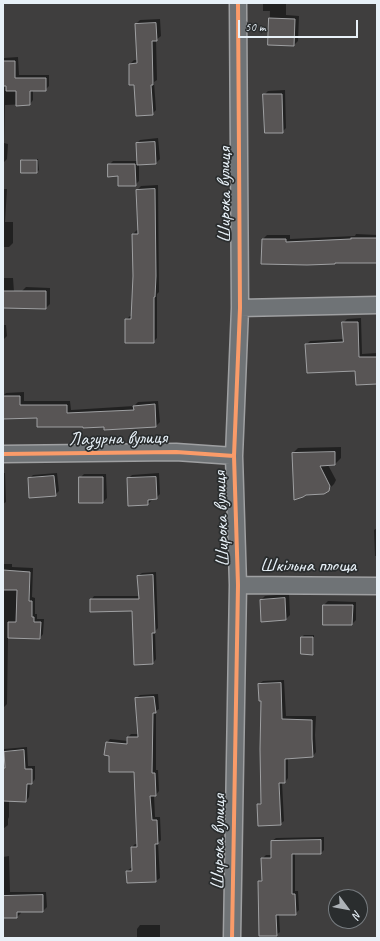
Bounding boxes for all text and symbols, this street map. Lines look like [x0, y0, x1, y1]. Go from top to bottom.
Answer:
scale bar [240, 12, 360, 38]
text: 50 m [245, 19, 265, 35]
street label: Широка вулиця [214, 147, 236, 243]
street label: Лазурна вулиця [69, 427, 167, 451]
street label: Широка вулиця [209, 471, 235, 567]
street label: Шкільна площа [260, 555, 356, 577]
street label: Широка вулиця [207, 794, 231, 890]
north arrow [328, 889, 368, 929]
text: N [350, 908, 365, 921]

